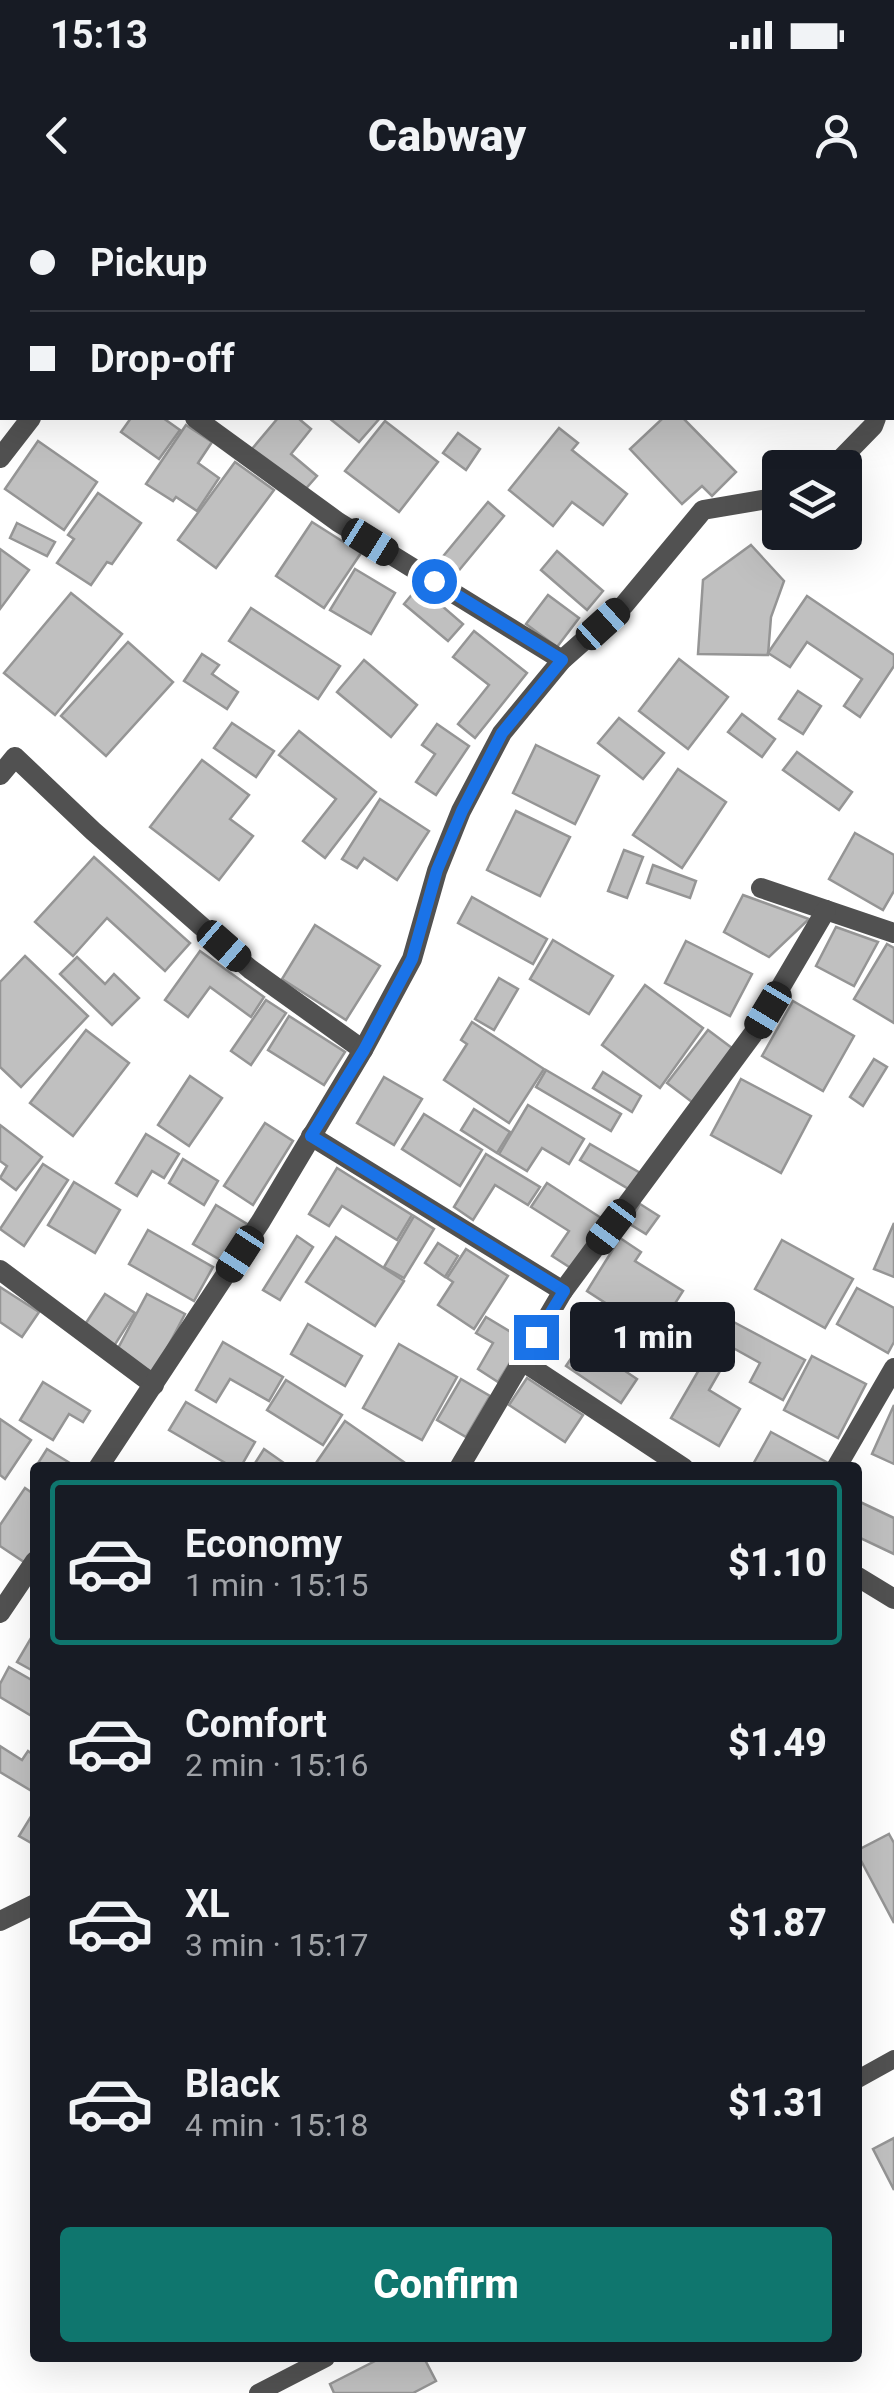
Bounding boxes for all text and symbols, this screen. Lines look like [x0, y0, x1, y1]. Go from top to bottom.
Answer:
text: 15:13 [50, 13, 148, 57]
icon: back [30, 108, 85, 163]
icon: person [809, 108, 864, 163]
text: Cabway [368, 109, 526, 162]
text: Pickup [90, 241, 207, 285]
text: Drop-off [90, 337, 235, 381]
map controls [762, 450, 862, 550]
button: layers [762, 450, 862, 550]
car [337, 513, 403, 571]
route start [412, 559, 457, 604]
car [571, 593, 635, 655]
car [192, 915, 256, 977]
car [740, 977, 796, 1043]
car [581, 1194, 641, 1260]
car [211, 1221, 269, 1287]
callout: 1 min [571, 1302, 736, 1372]
route end [514, 1315, 559, 1360]
text: 1 min [612, 1318, 693, 1356]
icon: car [65, 1518, 155, 1608]
text: Economy [185, 1522, 342, 1566]
text: $1.10 [728, 1541, 827, 1585]
text: 1 min · 15:15 [185, 1566, 368, 1604]
icon: car [65, 1698, 155, 1788]
text: Comfort [185, 1702, 327, 1746]
text: $1.49 [728, 1721, 827, 1765]
text: 2 min · 15:16 [185, 1746, 368, 1784]
icon: car [65, 1878, 155, 1968]
text: XL [185, 1882, 230, 1926]
text: $1.87 [728, 1901, 827, 1945]
text: 3 min · 15:17 [185, 1926, 368, 1964]
icon: car [65, 2058, 155, 2148]
text: Black [185, 2062, 280, 2106]
text: $1.31 [728, 2081, 827, 2125]
text: 4 min · 15:18 [185, 2106, 368, 2144]
button: Confirm [60, 2227, 832, 2342]

